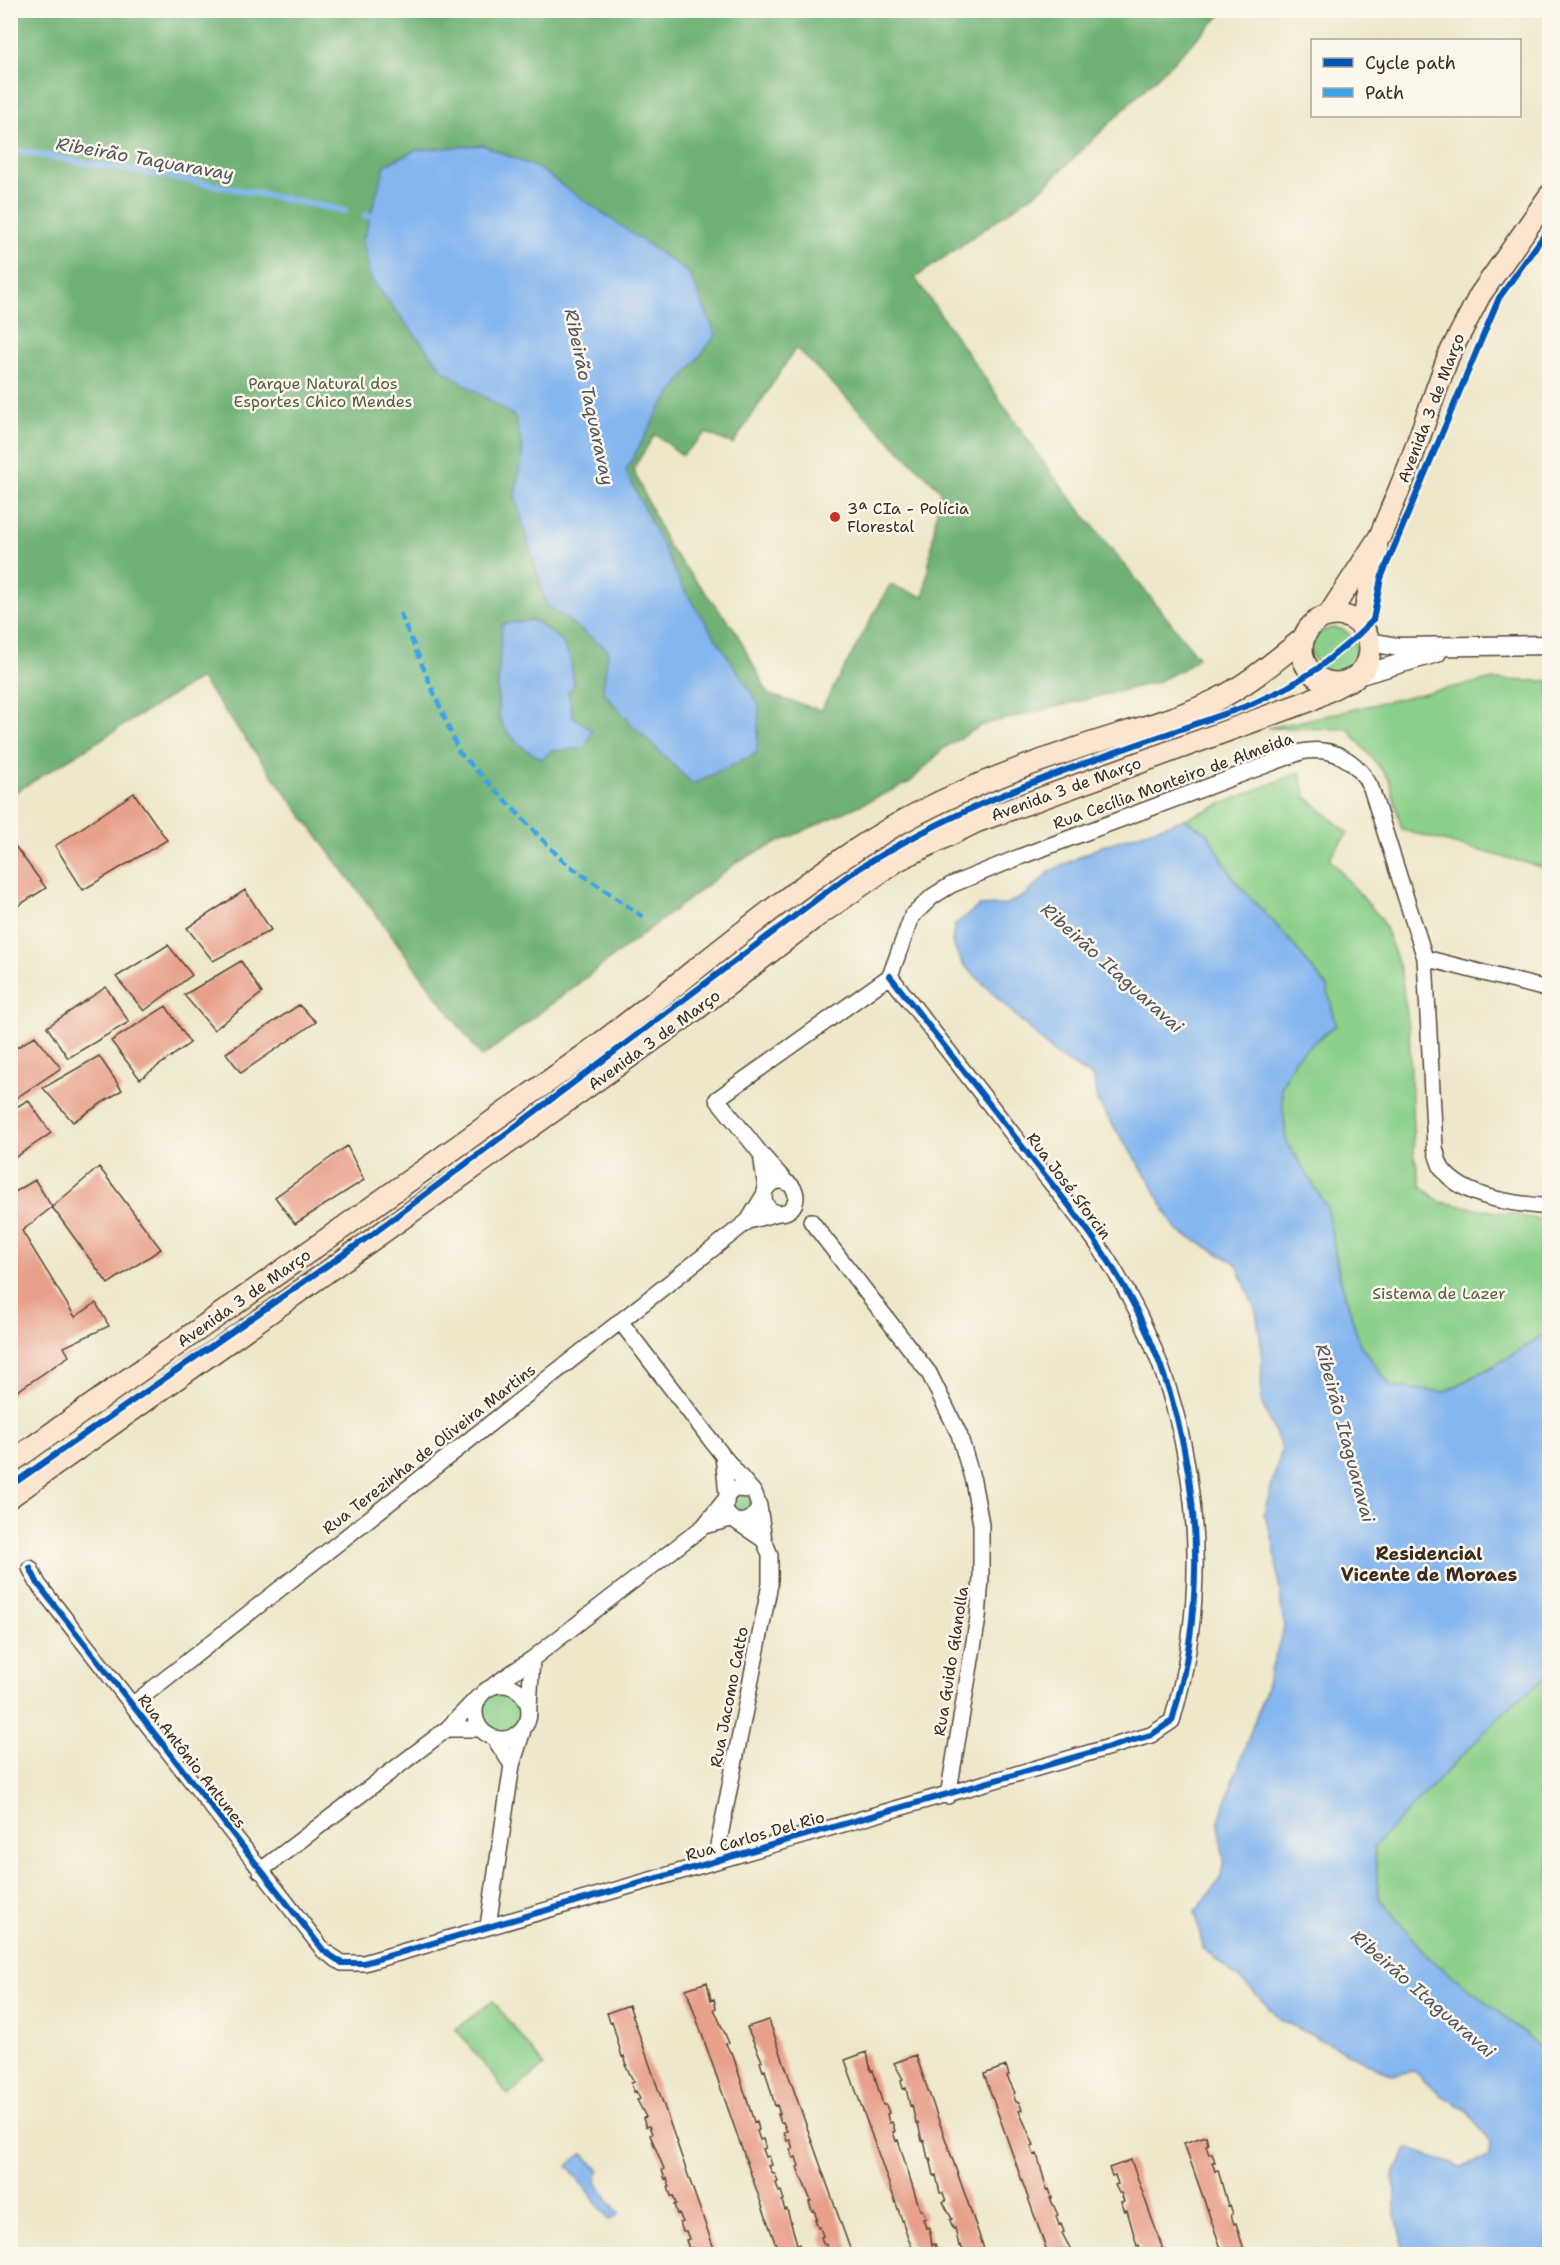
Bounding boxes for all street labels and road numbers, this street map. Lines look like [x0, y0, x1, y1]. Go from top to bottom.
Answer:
street label: Avenida 3 de Março [1393, 330, 1469, 486]
street label: Rua Cecília Monteiro de Almeida [1050, 728, 1296, 834]
street label: Avenida 3 de Março [988, 752, 1144, 826]
street label: Avenida 3 de Março [584, 985, 724, 1095]
street label: Rua José Sforcin [1022, 1128, 1116, 1244]
street label: Avenida 3 de Março [173, 1244, 315, 1352]
street label: Rua Terezinha de Oliveira Martins [318, 1359, 540, 1539]
street label: Rua Guido Glanolla [929, 1585, 973, 1737]
street label: Rua Jacomo Catto [705, 1625, 753, 1769]
street label: Rua Antônio Antunes [133, 1690, 251, 1833]
street label: Rua Carlos Del Rio [683, 1806, 827, 1866]

